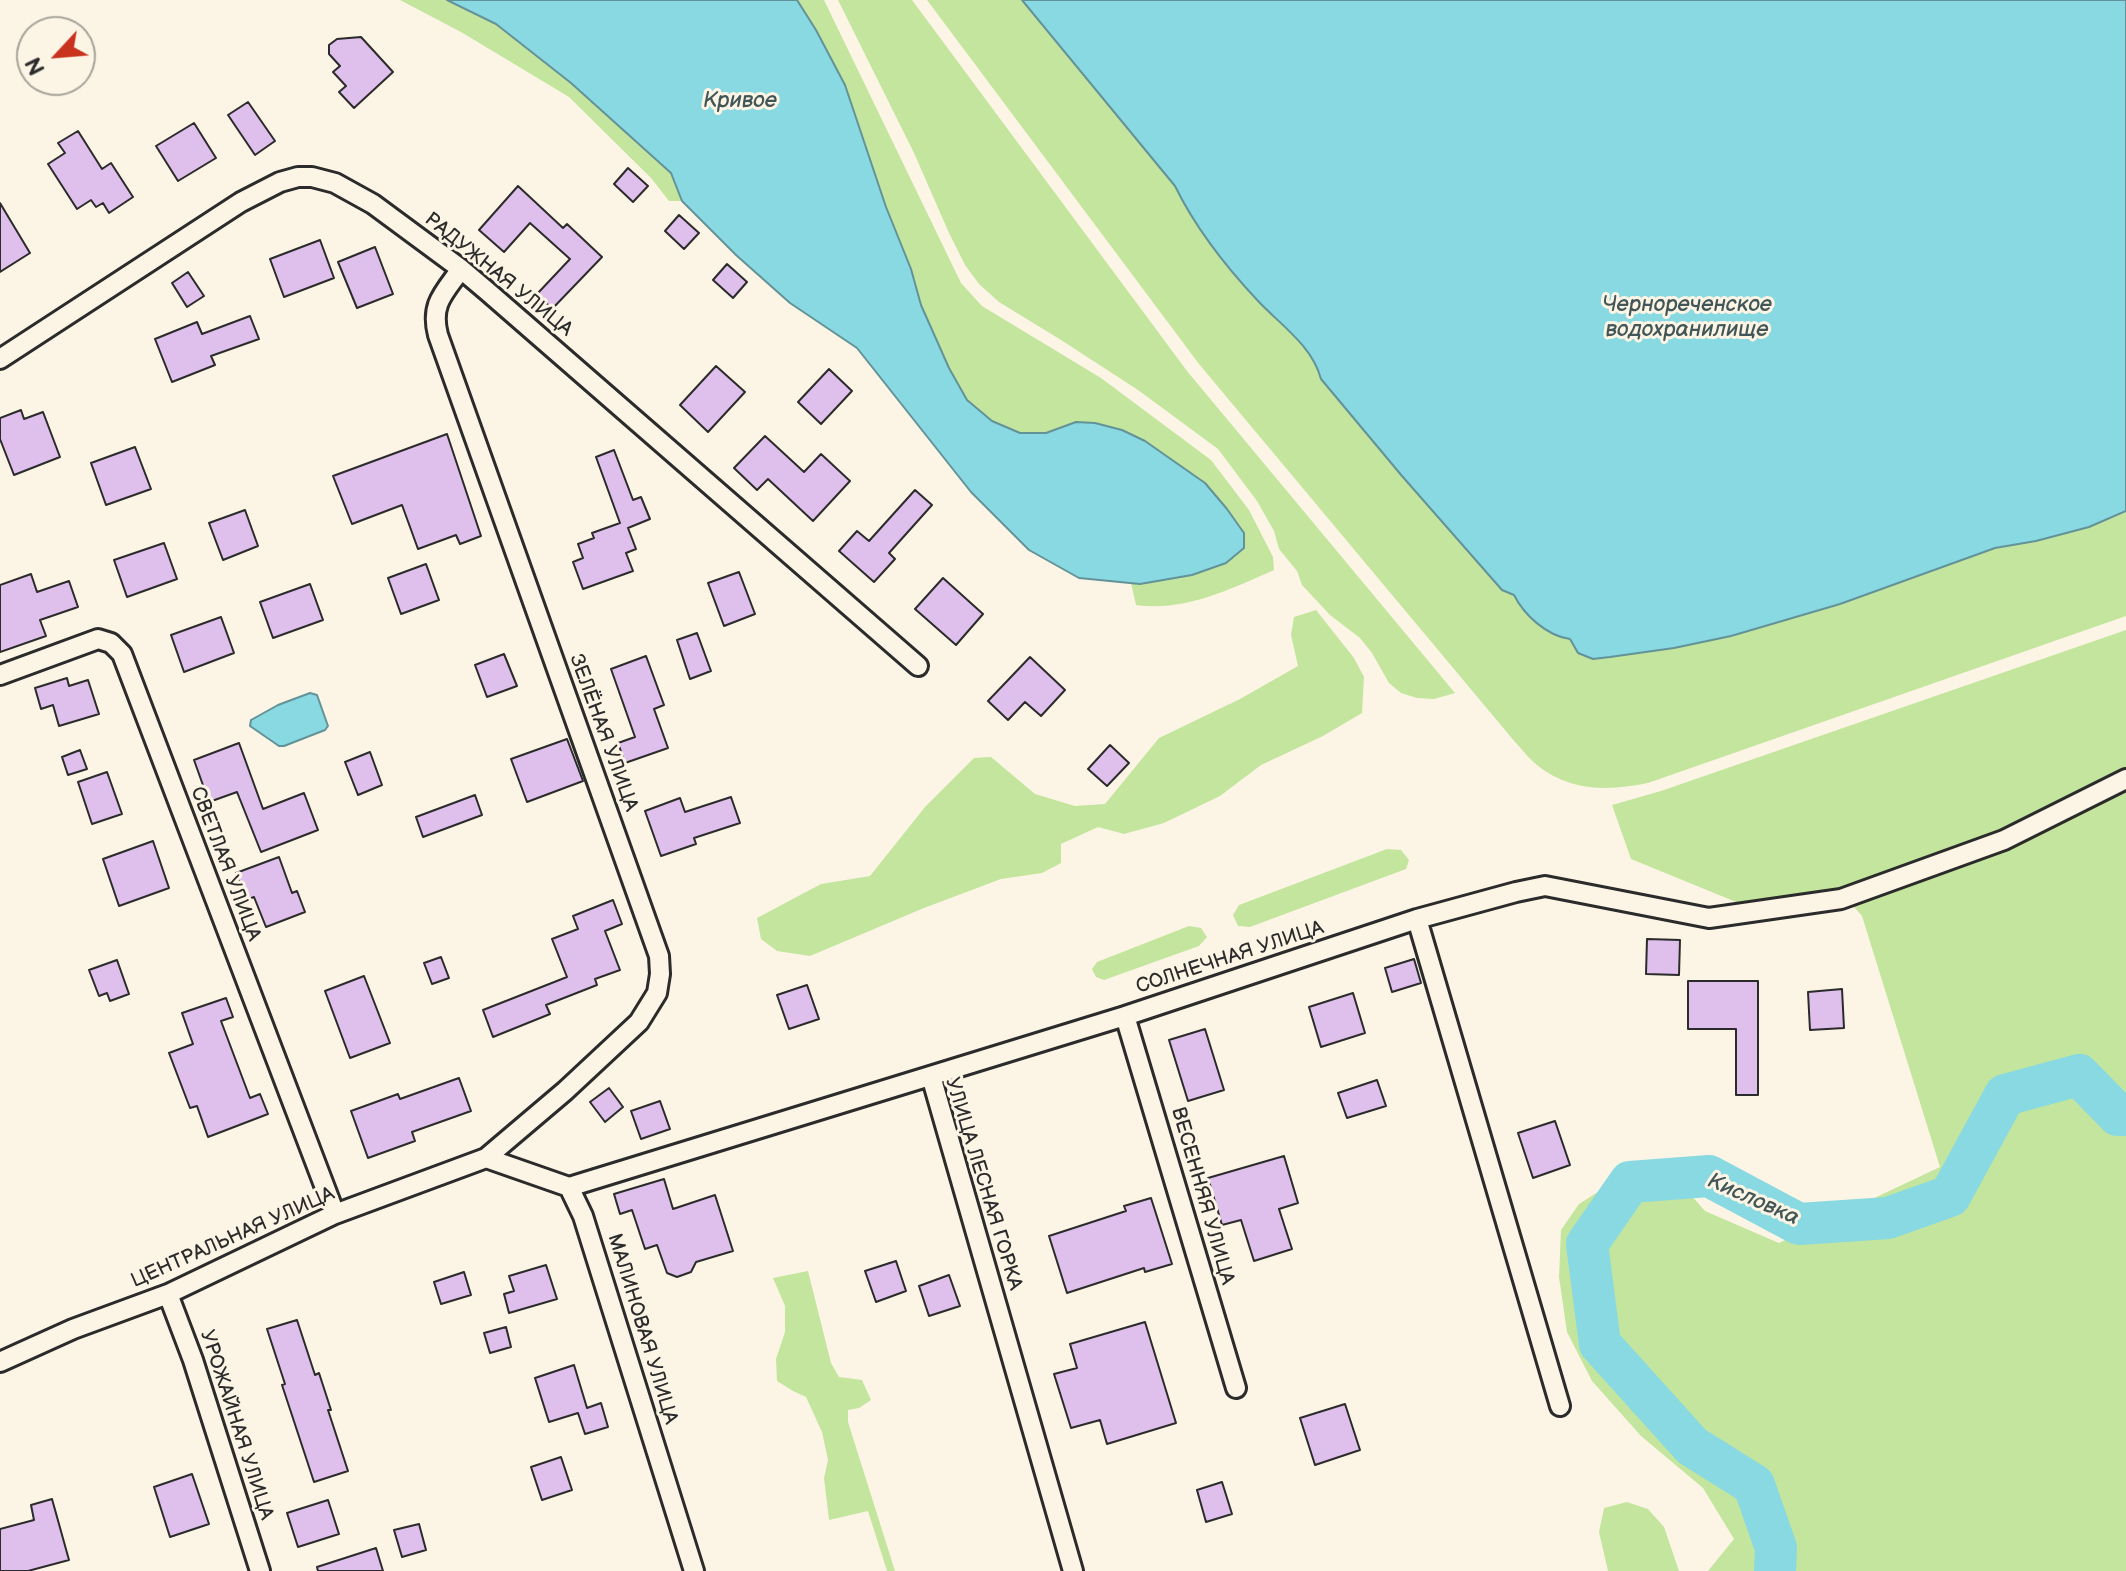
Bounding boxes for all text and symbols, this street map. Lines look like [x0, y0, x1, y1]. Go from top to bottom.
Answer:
north arrow [16, 16, 96, 96]
text: N [20, 53, 52, 79]
water label: Кривое [703, 88, 777, 114]
street label: РАДУЖНАЯ УЛИЦА [419, 208, 577, 342]
water label: Чернореченское водохранилище [1602, 292, 1772, 344]
street label: ЗЕЛЁНАЯ УЛИЦА [563, 651, 643, 815]
street label: СВЕТЛАЯ УЛИЦА [185, 784, 265, 944]
street label: СОЛНЕЧНАЯ УЛИЦА [1133, 916, 1327, 1000]
street label: УЛИЦА ЛЕСНАЯ ГОРКА [939, 1075, 1027, 1293]
street label: ВЕСЕННЯЯ УЛИЦА [1165, 1105, 1239, 1287]
water label: Кисловка [1703, 1168, 1803, 1232]
street label: ЦЕНТРАЛЬНАЯ УЛИЦА [128, 1182, 338, 1294]
street label: МАЛИНОВАЯ УЛИЦА [602, 1231, 682, 1427]
street label: УРОЖАЙНАЯ УЛИЦА [194, 1327, 278, 1523]

